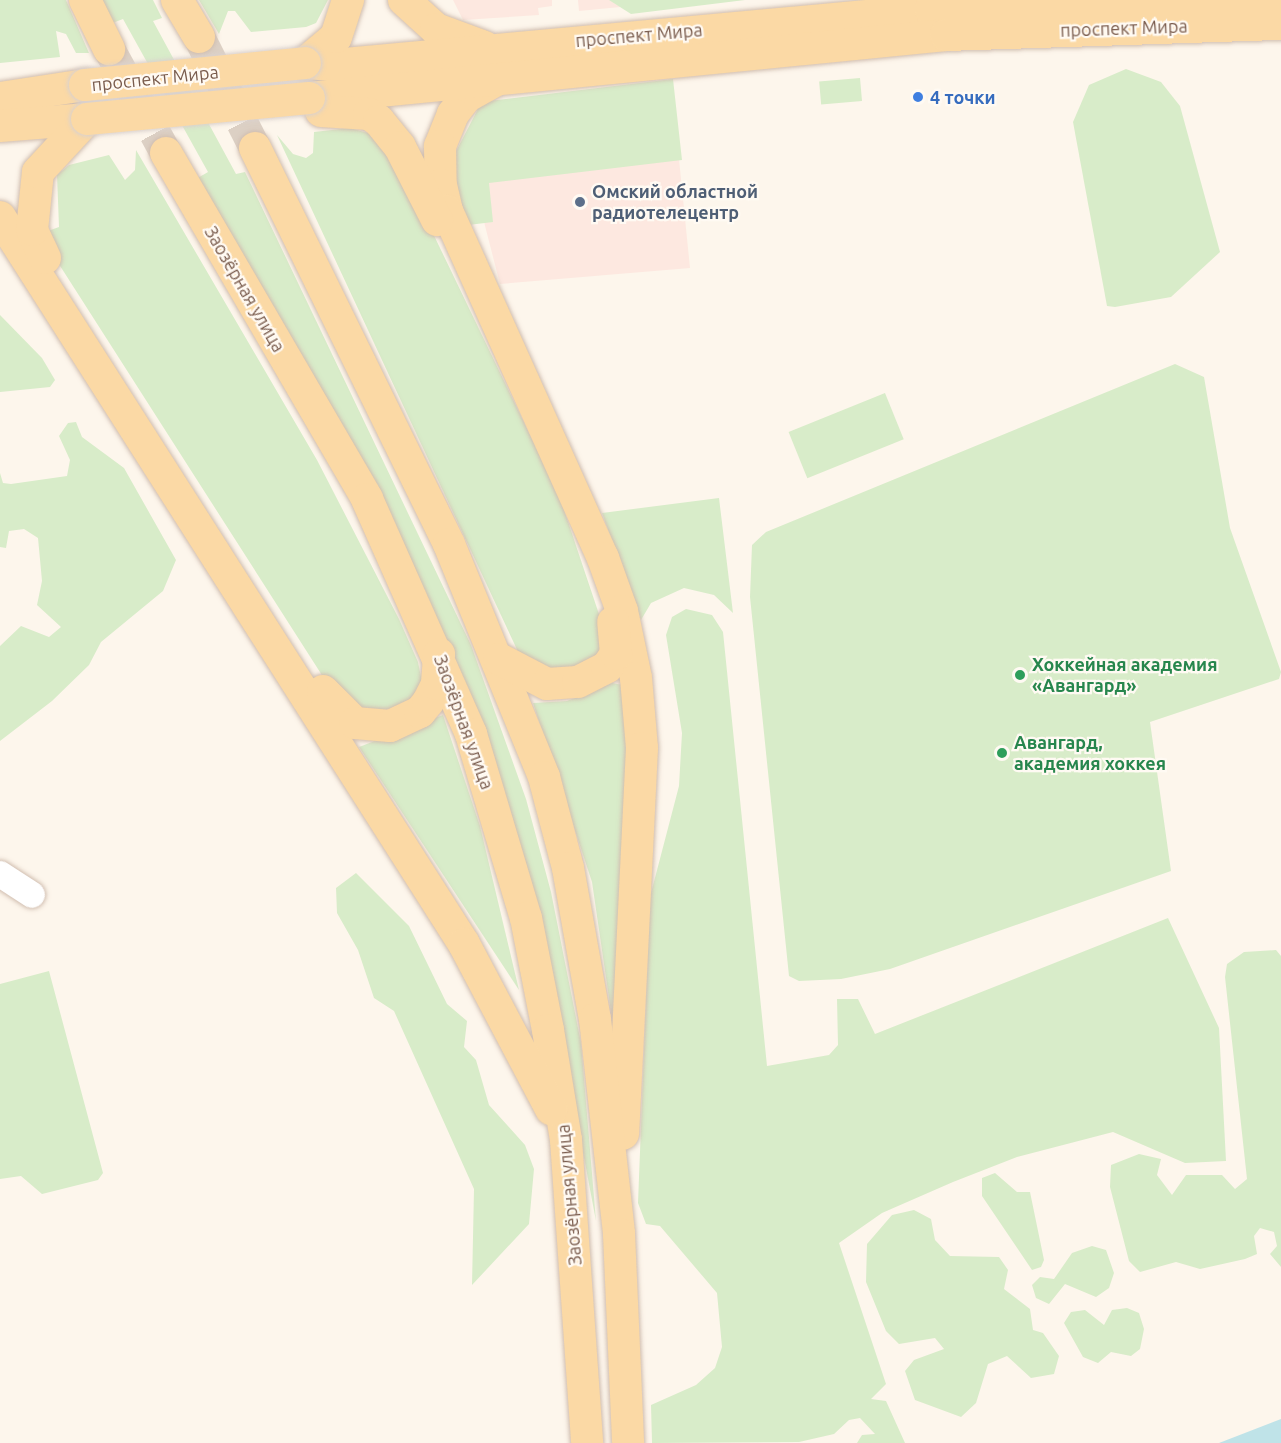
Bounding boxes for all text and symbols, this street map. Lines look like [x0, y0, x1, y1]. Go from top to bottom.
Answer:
street label: проспект Мира [1060, 15, 1188, 41]
street label: проспект Мира [575, 19, 703, 51]
street label: проспект Мира [90, 61, 220, 95]
place label: 4 точки [930, 86, 996, 108]
marker: 4 точки [911, 90, 925, 104]
place label: Омский областной радиотелецентр [592, 181, 758, 224]
marker: Омский областной радиотелецентр [573, 195, 587, 209]
street label: Заозёрная улица [200, 222, 290, 356]
street label: Заозёрная улица [430, 652, 498, 792]
place label: Хоккейная академия «Авангард» [1032, 654, 1217, 696]
marker: Хоккейная академия «Авангард» [1013, 668, 1027, 682]
place label: Авангард, академия хоккея [1014, 732, 1166, 774]
marker: Авангард, академия хоккея [995, 746, 1009, 760]
street label: Заозёрная улица [552, 1123, 586, 1267]

